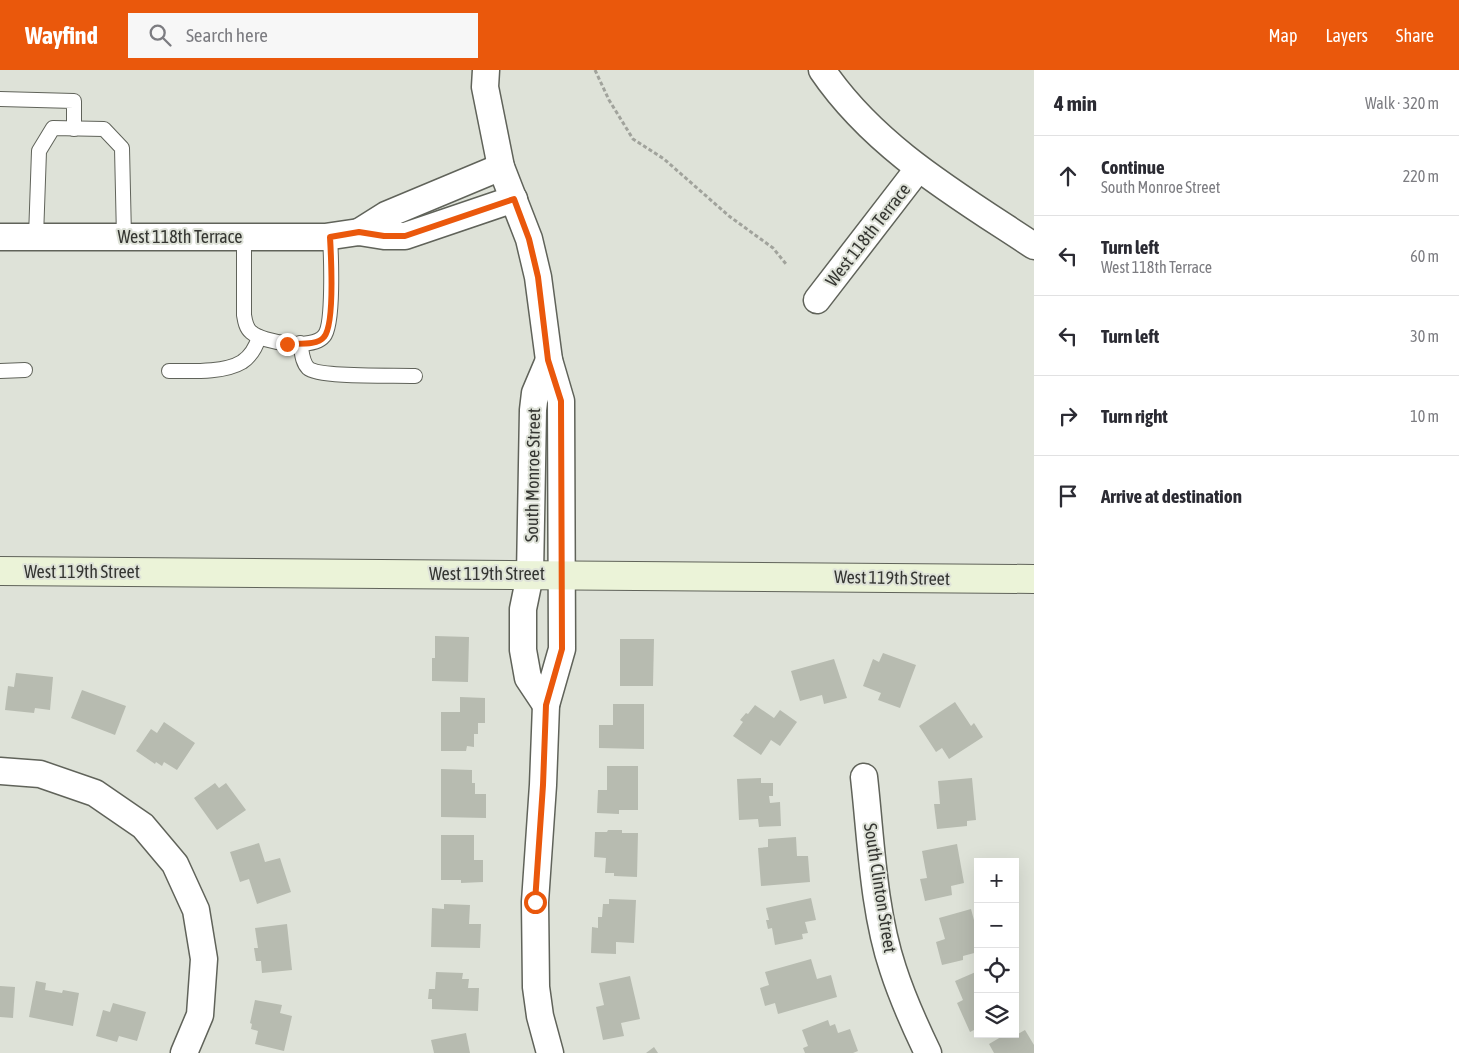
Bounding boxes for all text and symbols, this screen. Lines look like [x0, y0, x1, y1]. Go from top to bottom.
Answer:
search box [128, 13, 478, 58]
icon: search [146, 21, 174, 49]
text: Wayfind [25, 22, 98, 49]
text: Search here [186, 24, 268, 46]
text: Map [1268, 25, 1297, 46]
text: Layers [1325, 25, 1368, 46]
text: Share [1396, 25, 1434, 46]
text: 4 min [1054, 91, 1097, 115]
text: Walk · 320 m [1365, 94, 1439, 112]
text: Continue [1101, 156, 1165, 178]
icon: ahead [1054, 162, 1082, 190]
text: 220 m [1403, 167, 1439, 185]
text: South Monroe Street [1101, 178, 1220, 196]
street label: West 118th Terrace [821, 179, 914, 290]
street label: West 118th Terrace [118, 226, 242, 247]
text: Turn left [1101, 236, 1159, 258]
icon: left [1054, 242, 1082, 270]
text: 60 m [1410, 247, 1439, 265]
text: West 118th Terrace [1101, 258, 1212, 276]
icon: left [1054, 322, 1082, 350]
text: Turn left [1101, 325, 1159, 347]
text: 30 m [1410, 327, 1439, 345]
route end [276, 333, 299, 356]
icon: right [1054, 402, 1082, 430]
text: Turn right [1101, 405, 1168, 427]
text: 10 m [1410, 407, 1439, 425]
street label: South Monroe Street [521, 408, 544, 542]
icon: arrive [1054, 482, 1082, 510]
text: Arrive at destination [1101, 485, 1242, 507]
street label: West 119th Street [24, 561, 140, 582]
street label: West 119th Street [429, 563, 545, 584]
street label: West 119th Street [834, 566, 950, 589]
street label: South Clinton Street [860, 822, 901, 954]
map controls [974, 858, 1019, 1038]
button: + [974, 858, 1019, 903]
route start [524, 891, 547, 914]
button: − [974, 903, 1019, 948]
button: locate [974, 948, 1019, 993]
button: layers [974, 993, 1019, 1038]

